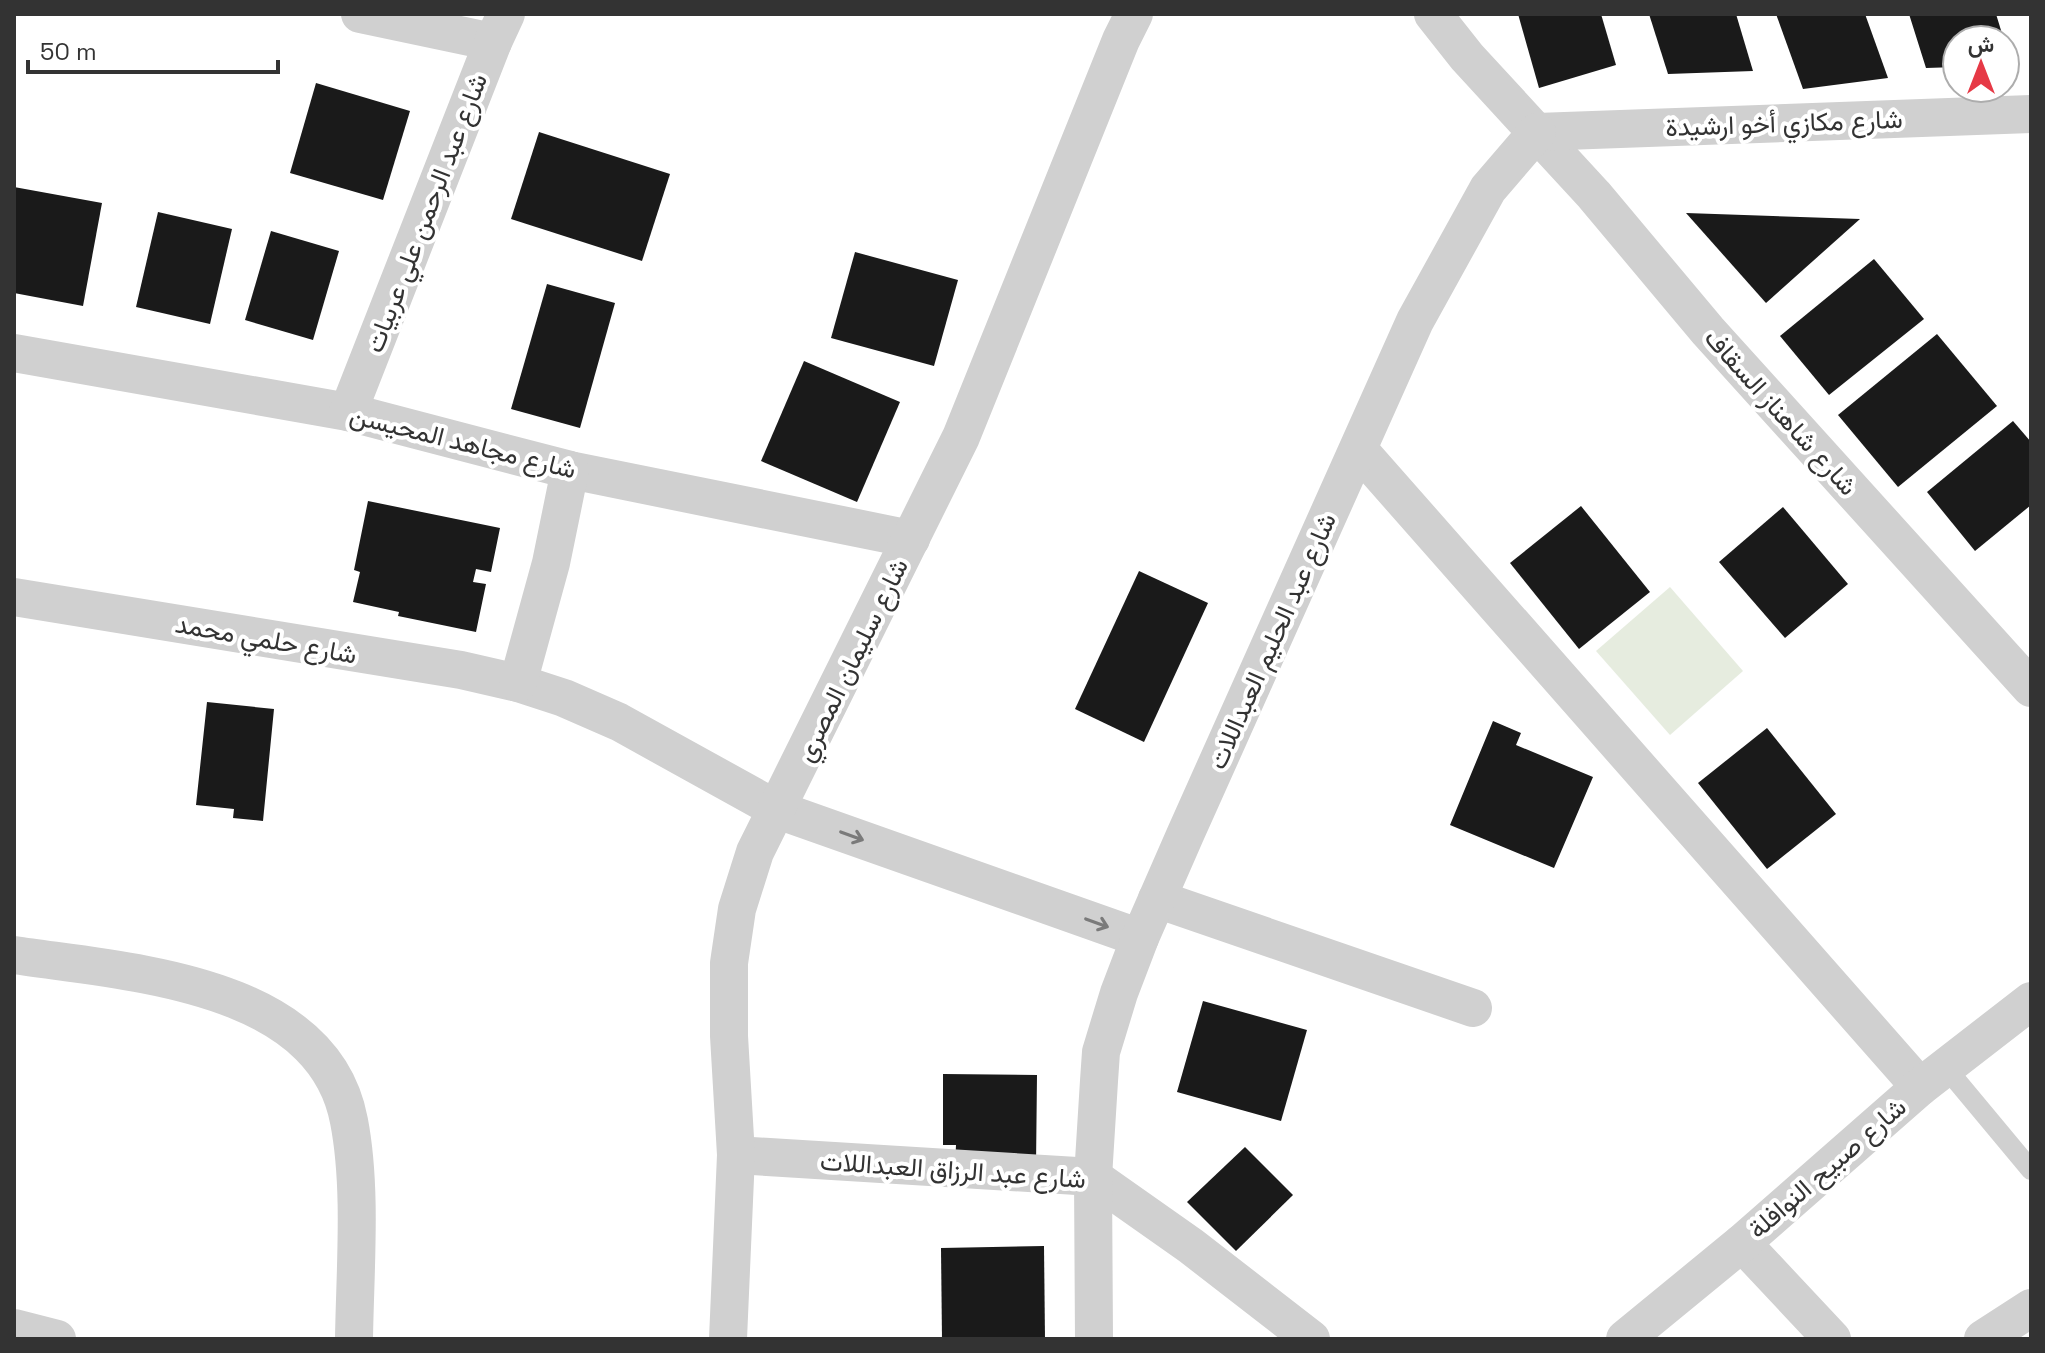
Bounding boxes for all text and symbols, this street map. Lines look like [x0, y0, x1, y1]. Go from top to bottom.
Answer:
scale bar [28, 24, 278, 74]
north arrow [1941, 24, 2021, 104]
text: ش [1968, 30, 1994, 58]
text: 50 m [40, 36, 97, 67]
street label: شارع عبد الرحمن علي عربيات [357, 69, 499, 359]
street label: شارع مكازي أخو ارشيدة [1665, 102, 1903, 148]
street label: شارع شاهناز السقاف [1696, 321, 1865, 503]
street label: شارع مجاهد المحيسن [346, 397, 580, 488]
street label: شارع عبد الحليم العبداللات [1200, 507, 1345, 775]
street label: شارع سليمان المصري [788, 553, 920, 769]
street label: شارع حلمي محمد [172, 606, 359, 676]
one-way arrow [839, 830, 863, 844]
one-way arrow [1084, 916, 1109, 931]
street label: شارع صبيح النوافلة [1741, 1090, 1914, 1247]
street label: شارع عبد الرزاق العبداللات [819, 1144, 1087, 1197]

